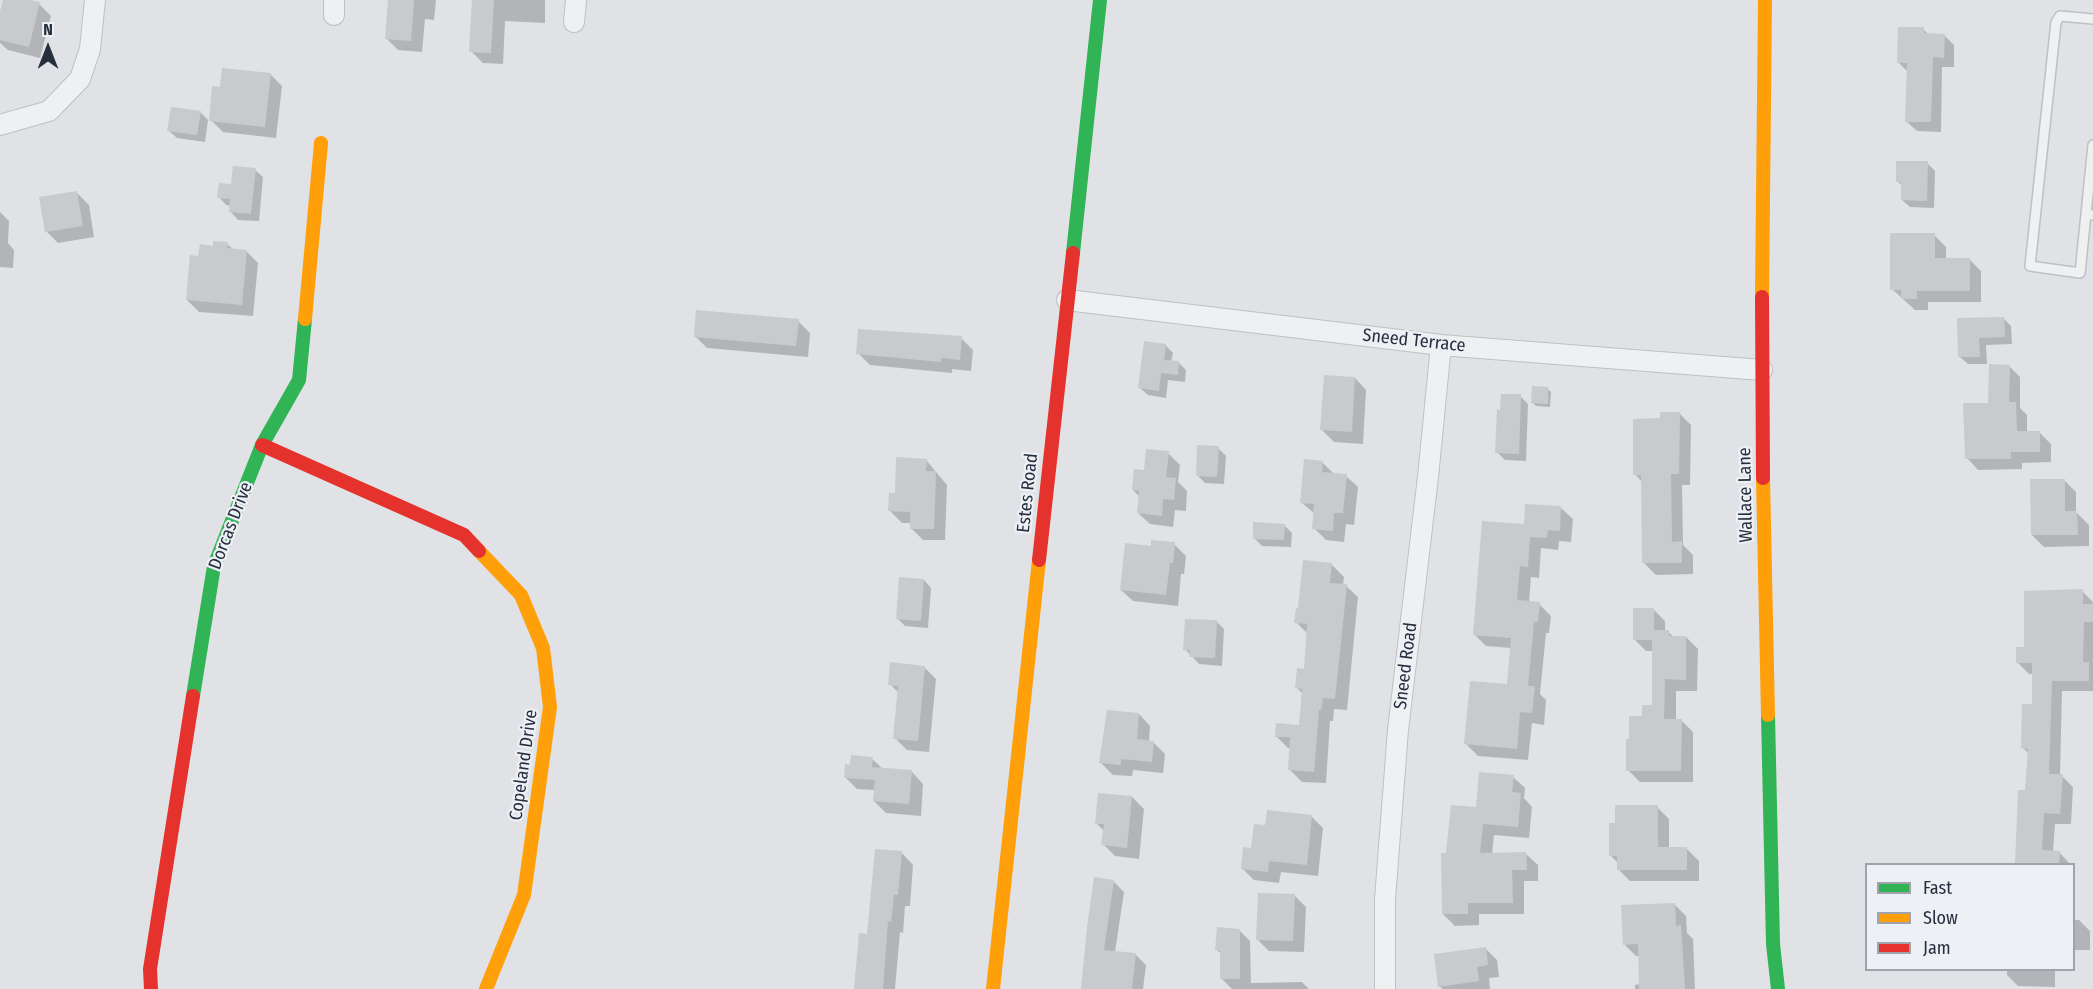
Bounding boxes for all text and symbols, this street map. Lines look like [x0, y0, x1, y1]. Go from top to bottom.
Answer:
north arrow [18, 18, 78, 78]
text: N [43, 20, 53, 39]
street label: Sneed Terrace [1361, 325, 1467, 357]
street label: Wallace Lane [1734, 447, 1758, 543]
street label: Estes Road [1013, 452, 1043, 534]
street label: Dorcas Drive [204, 479, 258, 573]
street label: Sneed Road [1390, 621, 1422, 711]
street label: Copeland Drive [506, 708, 542, 822]
legend [1865, 863, 2075, 971]
text: Fast [1923, 877, 1952, 899]
text: Slow [1923, 907, 1958, 929]
text: Jam [1923, 937, 1951, 959]

